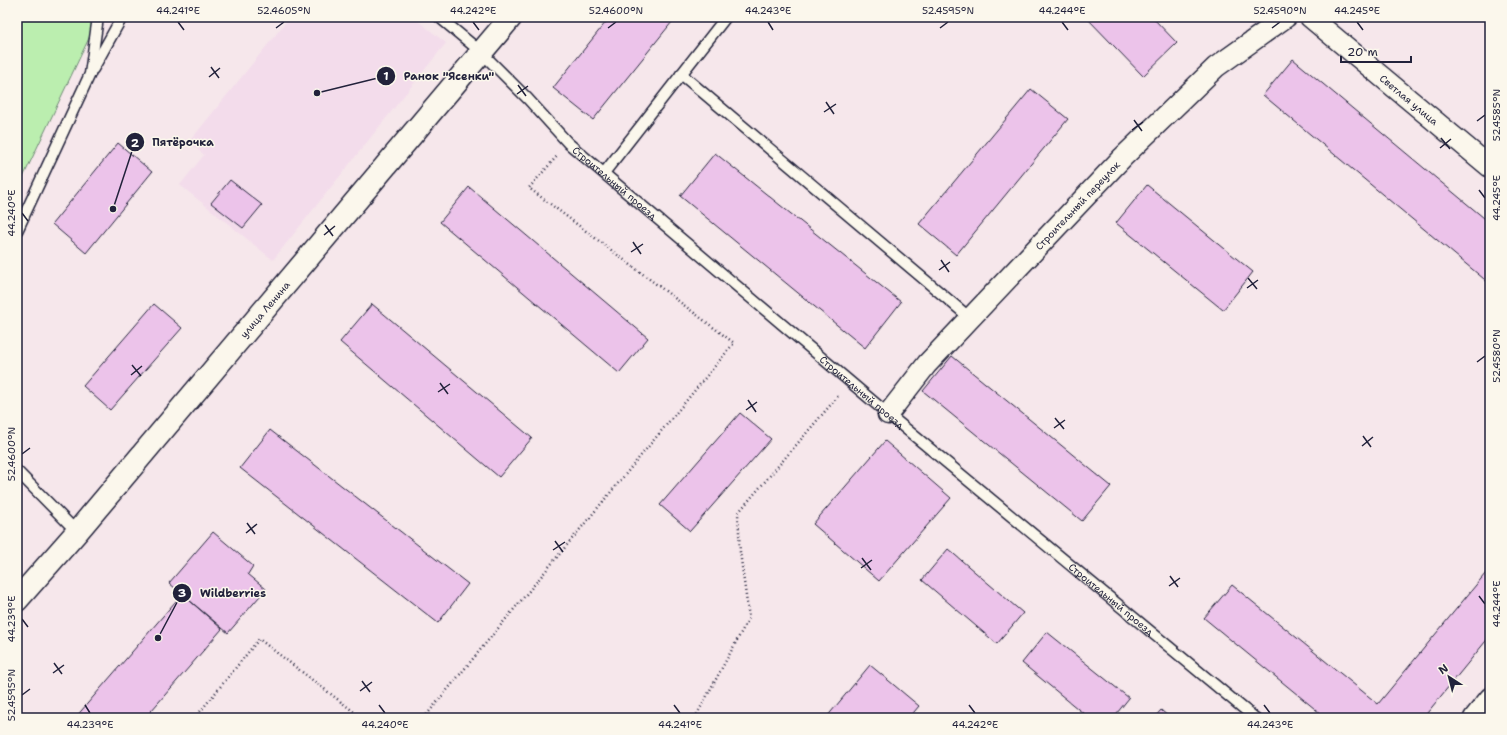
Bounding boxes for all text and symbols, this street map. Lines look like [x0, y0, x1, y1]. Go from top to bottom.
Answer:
text: 44.241°E [156, 4, 200, 17]
text: 52.4605°N [257, 4, 311, 17]
text: 44.242°E [450, 4, 496, 17]
text: 52.4600°N [589, 4, 643, 17]
text: 44.243°E [745, 4, 791, 17]
text: 52.4595°N [922, 4, 974, 17]
text: 44.244°E [1038, 4, 1086, 17]
text: 52.4590°N [1253, 4, 1307, 17]
text: 44.245°E [1334, 4, 1380, 17]
scale bar [1341, 38, 1411, 64]
text: 20 m [1347, 44, 1378, 60]
callout: Ранок "Ясенки" [376, 64, 503, 87]
text: 1 [383, 68, 389, 84]
text: Ранок "Ясенки" [404, 69, 494, 84]
street label: Светлая улица [1377, 72, 1441, 129]
text: 52.4585°N [1490, 89, 1503, 141]
callout: Пятёрочка [125, 131, 222, 154]
text: 2 [131, 135, 140, 151]
text: Пятёрочка [152, 135, 214, 150]
street label: Строительный проезд [570, 144, 660, 223]
street label: Строительный переулок [1032, 158, 1123, 253]
text: 44.245°E [1490, 175, 1503, 221]
text: 44.240°E [5, 189, 18, 237]
street label: улица Ленина [237, 278, 293, 341]
text: 52.4580°N [1490, 329, 1503, 383]
street label: Строительный проезд [817, 353, 907, 432]
text: 52.4600°N [5, 427, 18, 481]
street label: Строительный проезд [1066, 560, 1157, 639]
text: 44.244°E [1490, 580, 1503, 628]
callout: Wildberries [172, 581, 274, 604]
text: 3 [178, 585, 186, 601]
text: Wildberries [200, 586, 266, 601]
text: 44.239°E [5, 596, 18, 642]
north arrow [1429, 657, 1469, 697]
text: N [1435, 661, 1452, 678]
text: 52.4595°N [5, 669, 18, 721]
text: 44.239°E [67, 718, 113, 731]
text: 44.240°E [361, 718, 409, 731]
text: 44.241°E [658, 718, 702, 731]
text: 44.242°E [952, 718, 998, 731]
text: 44.243°E [1247, 718, 1293, 731]

